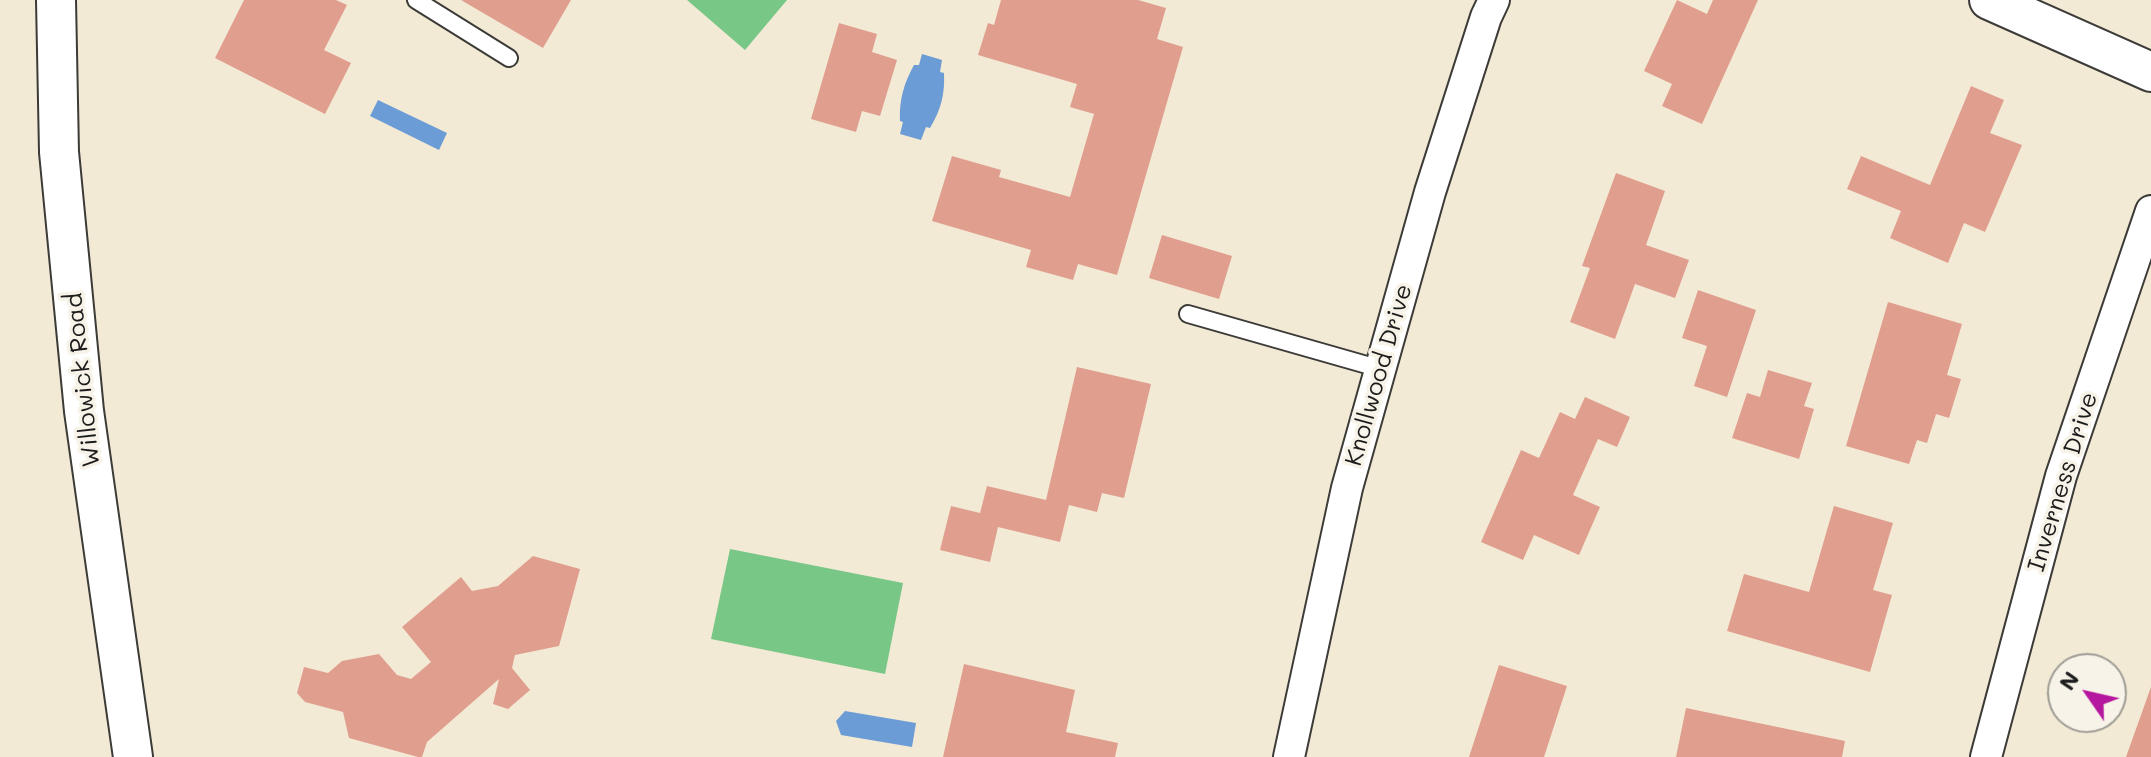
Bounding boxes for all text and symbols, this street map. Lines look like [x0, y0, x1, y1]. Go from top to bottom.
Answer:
street label: Knollwood Drive [1339, 281, 1419, 469]
street label: Willowick Road [60, 291, 106, 469]
street label: Inverness Drive [2022, 389, 2104, 575]
north arrow [2047, 653, 2127, 733]
text: N [2052, 665, 2085, 695]

